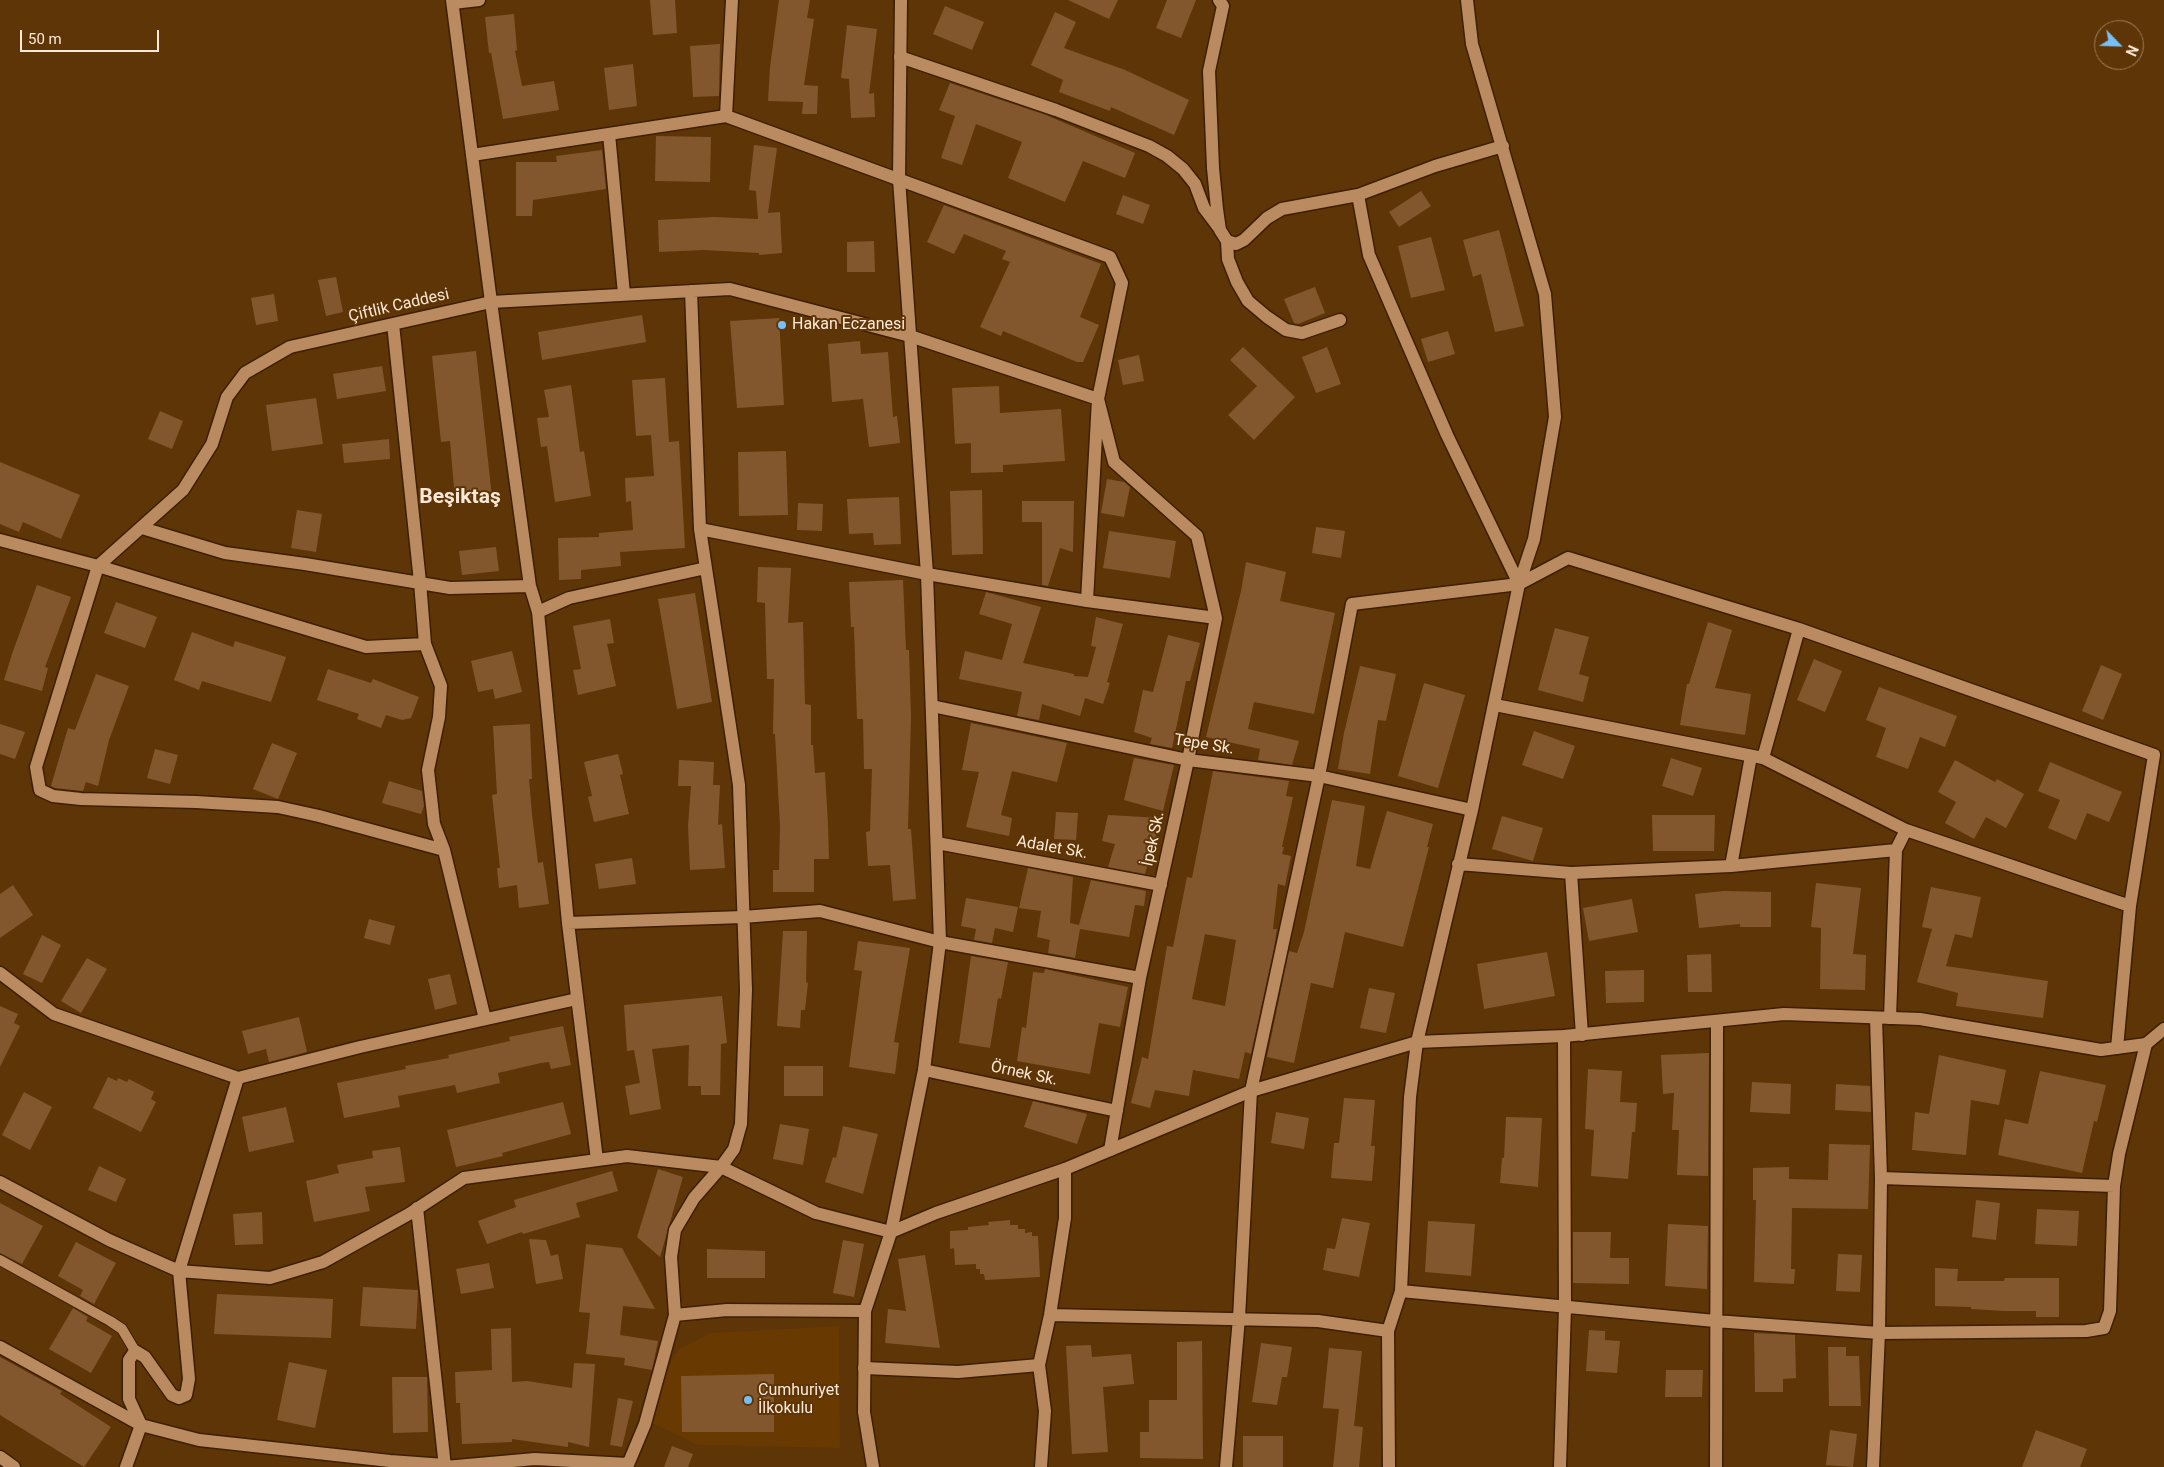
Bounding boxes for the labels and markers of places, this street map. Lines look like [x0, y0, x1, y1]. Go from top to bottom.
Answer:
place label: Hakan Eczanesi [792, 315, 905, 335]
marker: Hakan Eczanesi [776, 319, 788, 331]
place label: Cumhuriyet İlkokulu [758, 1381, 839, 1419]
marker: Cumhuriyet İlkokulu [742, 1394, 754, 1406]

